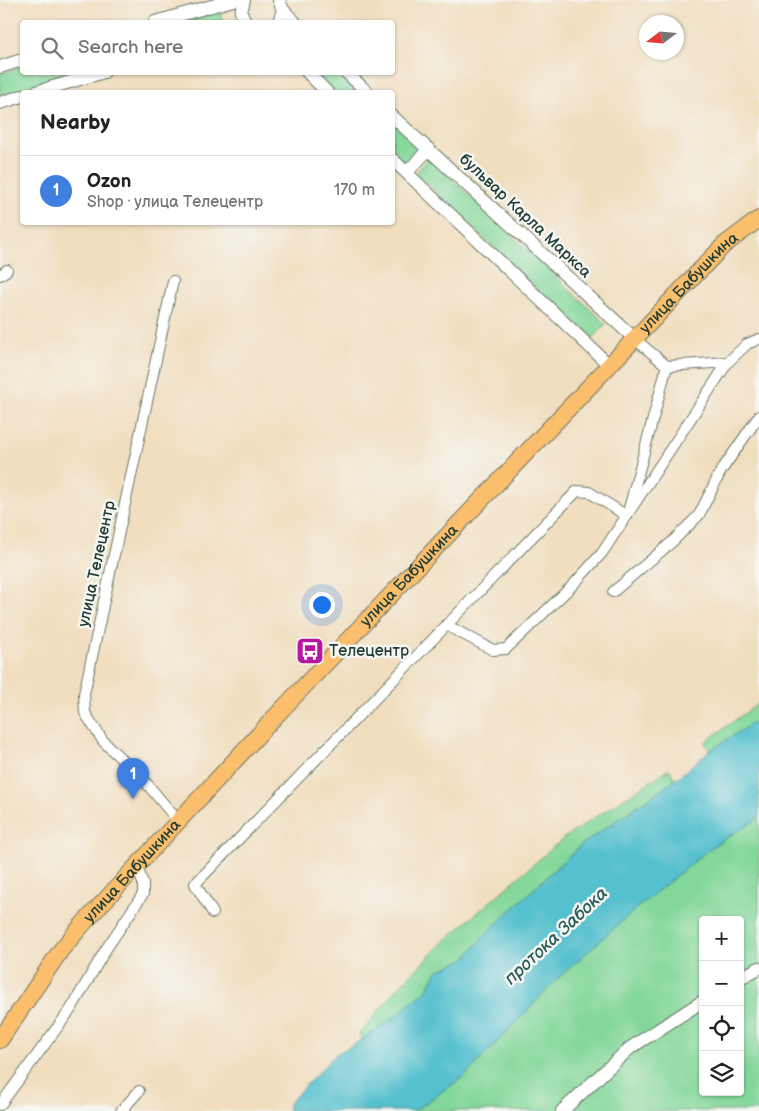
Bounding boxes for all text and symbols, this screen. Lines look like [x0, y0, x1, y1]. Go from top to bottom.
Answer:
north arrow [639, 15, 684, 60]
search box [20, 20, 395, 75]
icon: search [38, 34, 66, 62]
text: Search here [78, 36, 183, 59]
text: Nearby [40, 110, 110, 135]
street label: бульвар Карла Маркса [455, 150, 595, 282]
text: Ozon [87, 170, 131, 193]
text: 1 [53, 181, 59, 200]
text: 170 m [334, 181, 375, 200]
text: Shop · улица Телецентр [87, 193, 263, 212]
street label: улица Бабушкина [635, 228, 742, 337]
street label: улица Телецентр [74, 499, 120, 629]
street label: улица Бабушкина [356, 520, 463, 631]
your location [309, 592, 335, 618]
bus stop icon: Телецентр [295, 636, 325, 666]
place label: Телецентр [329, 642, 409, 661]
pin: 1 [117, 758, 149, 799]
street label: улица Бабушкина [80, 815, 185, 927]
water label: протока Забока [500, 883, 612, 989]
map controls [699, 916, 744, 1096]
button: + [699, 916, 744, 961]
button: − [699, 961, 744, 1006]
button: locate [699, 1006, 744, 1051]
button: layers [699, 1051, 744, 1096]

